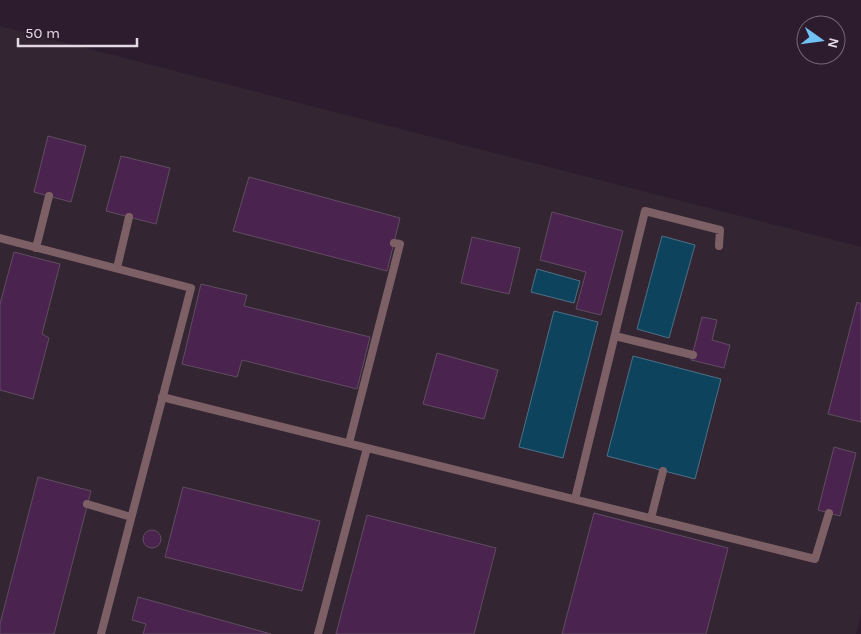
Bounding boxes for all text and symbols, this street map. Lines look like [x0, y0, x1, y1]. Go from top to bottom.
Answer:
scale bar [18, 15, 136, 47]
north arrow [796, 15, 846, 65]
text: 50 m [25, 24, 60, 42]
text: N [824, 36, 843, 50]

